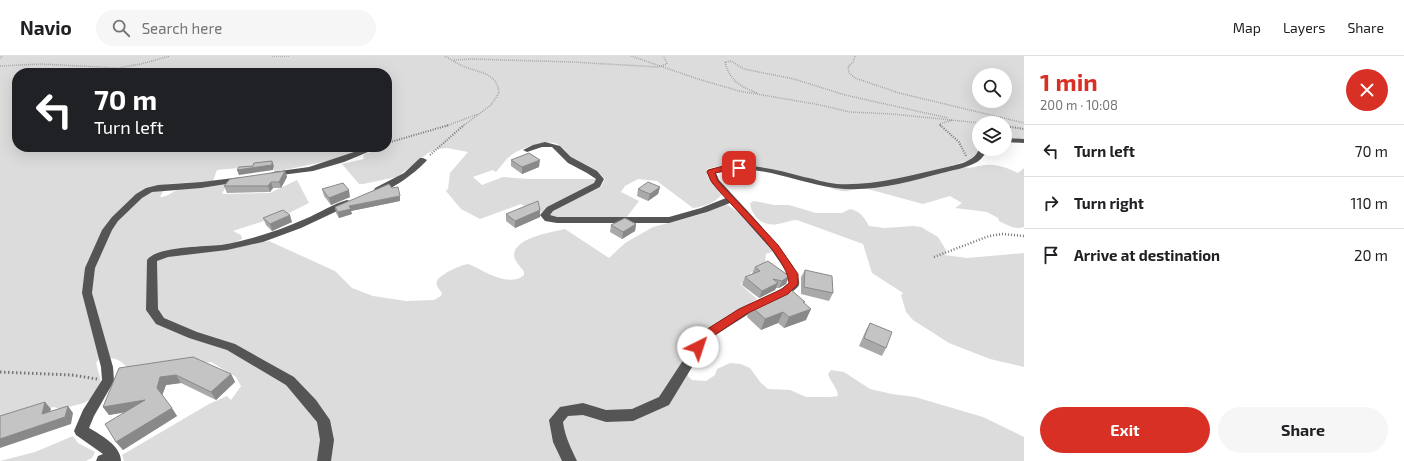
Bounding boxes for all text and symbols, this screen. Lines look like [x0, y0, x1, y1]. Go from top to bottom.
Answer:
search box [96, 10, 376, 46]
text: Navio [20, 16, 72, 39]
icon: search [110, 17, 132, 39]
text: Search here [142, 19, 222, 37]
text: Map [1233, 19, 1261, 36]
text: Layers [1283, 19, 1325, 36]
text: Share [1347, 19, 1384, 36]
text: 1 min [1040, 67, 1098, 96]
map controls [972, 68, 1012, 156]
button: search [972, 68, 1012, 108]
button: close [1346, 69, 1388, 111]
text: 70 m [94, 82, 157, 116]
icon: left [28, 84, 80, 136]
text: 200 m · 10:08 [1040, 97, 1118, 113]
text: Turn left [94, 116, 164, 138]
button: layers [972, 116, 1012, 156]
icon: left [1040, 140, 1062, 162]
text: Turn left [1074, 142, 1135, 160]
text: 70 m [1355, 142, 1388, 160]
pin [722, 151, 756, 185]
icon: arrive [728, 157, 750, 179]
icon: right [1040, 192, 1062, 214]
text: Turn right [1074, 194, 1144, 212]
text: 110 m [1351, 194, 1388, 212]
icon: arrive [1040, 244, 1062, 266]
text: Arrive at destination [1074, 246, 1220, 264]
text: 20 m [1354, 246, 1388, 264]
position arrow [677, 326, 719, 368]
button: Exit [1040, 407, 1210, 453]
button: Share [1218, 407, 1388, 453]

